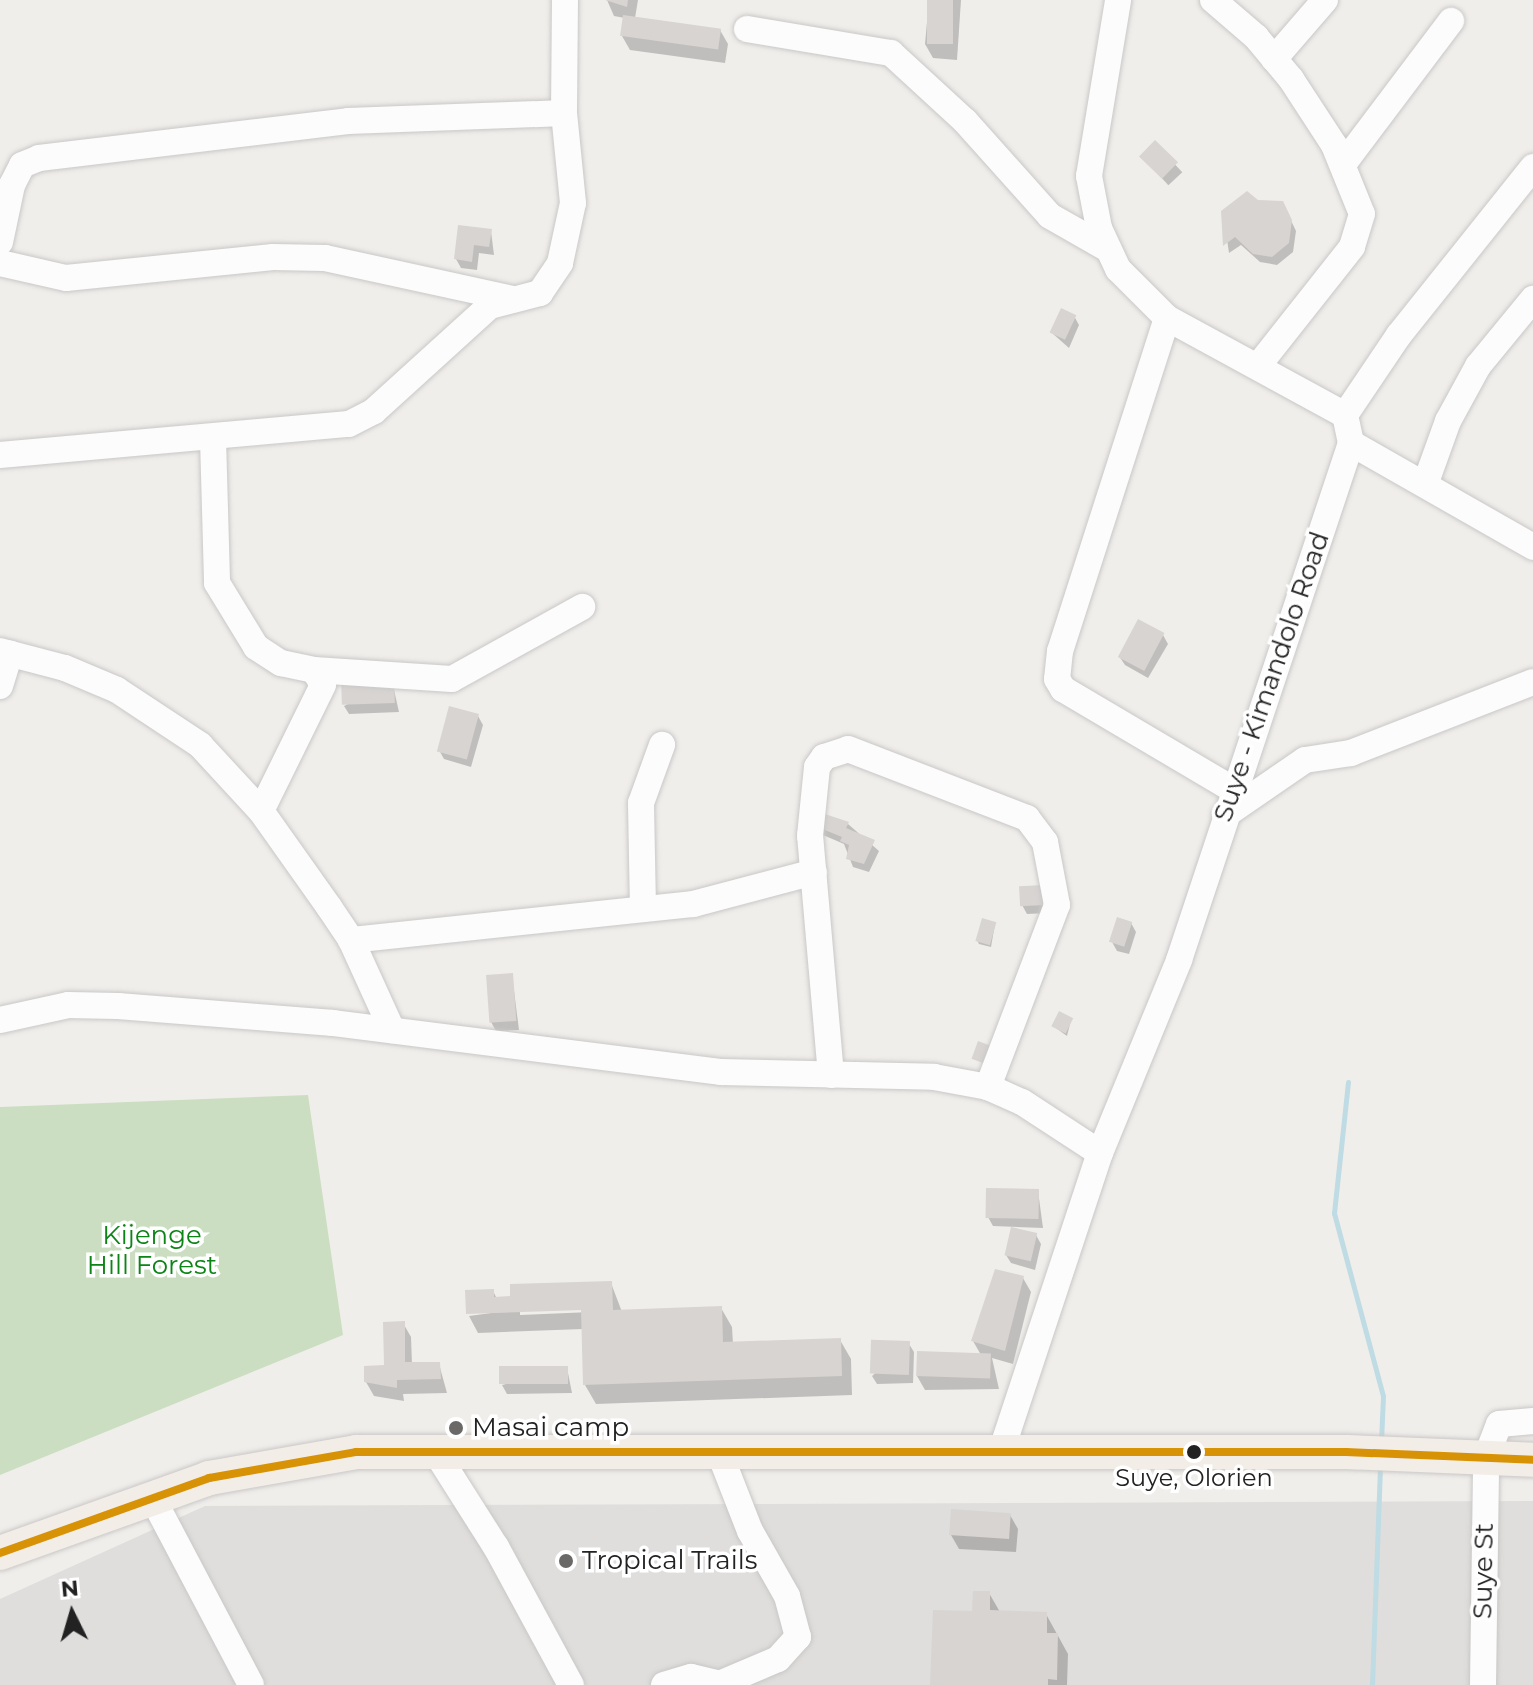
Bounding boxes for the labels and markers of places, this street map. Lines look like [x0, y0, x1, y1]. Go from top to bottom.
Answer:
place label: Masai camp [472, 1412, 629, 1444]
marker: Masai camp [447, 1419, 465, 1437]
marker: Suye, Olorien [1186, 1444, 1202, 1460]
place label: Suye, Olorien [1115, 1464, 1273, 1492]
place label: Tropical Trails [582, 1545, 757, 1577]
marker: Tropical Trails [557, 1552, 575, 1570]

